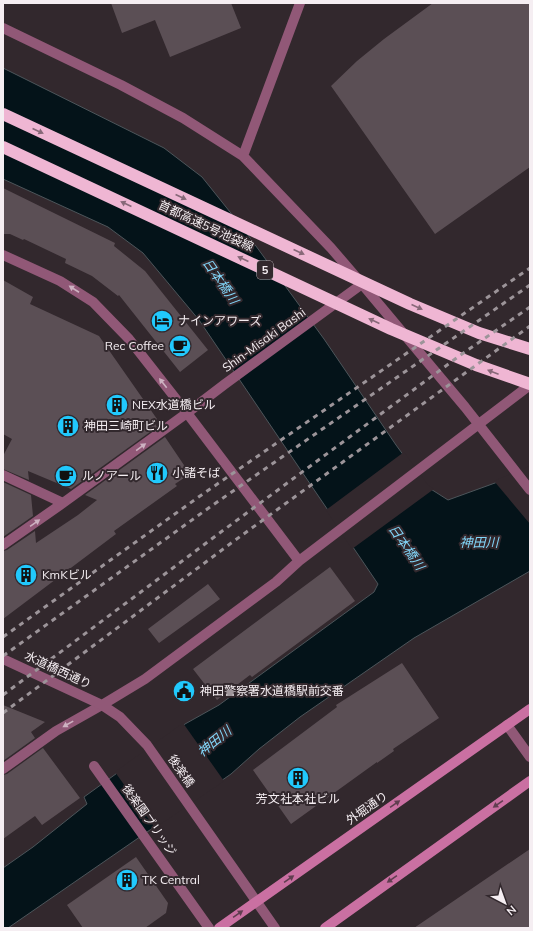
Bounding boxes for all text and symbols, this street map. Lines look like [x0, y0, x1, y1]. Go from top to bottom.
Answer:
one-way arrow [33, 128, 45, 134]
one-way arrow [176, 194, 187, 200]
street label: 首都高速5号池袋線 [156, 197, 256, 254]
one-way arrow [120, 201, 131, 207]
one-way arrow [294, 250, 306, 256]
water label: 日本橋川 [200, 255, 244, 309]
one-way arrow [238, 256, 249, 262]
road number: 5 [257, 261, 273, 279]
one-way arrow [68, 286, 80, 293]
street label: Shin-Misaki Bashi [219, 304, 308, 375]
one-way arrow [411, 304, 423, 311]
hotel icon: ナインアワーズ [149, 308, 175, 334]
place label: ナインアワーズ [178, 313, 261, 328]
one-way arrow [368, 318, 379, 324]
cafe icon: Rec Coffee [167, 333, 193, 359]
place label: Rec Coffee [105, 338, 164, 353]
one-way arrow [487, 368, 499, 374]
one-way arrow [159, 377, 168, 388]
building icon: NEX水道橋ビル [104, 392, 130, 418]
place label: NEX水道橋ビル [132, 397, 216, 412]
building icon: 神田三崎町ビル [55, 413, 81, 439]
place label: 神田三崎町ビル [84, 418, 168, 433]
one-way arrow [135, 443, 146, 451]
restaurant icon: 小諸そば [144, 460, 170, 486]
cafe icon: ルノアール [53, 463, 79, 489]
place label: 小諸そば [172, 465, 220, 480]
place label: ルノアール [82, 468, 141, 483]
one-way arrow [30, 519, 40, 527]
water label: 日本橋川 [386, 521, 430, 575]
water label: 神田川 [459, 534, 500, 550]
building icon: KmKビル [13, 562, 39, 588]
place label: KmKビル [42, 567, 92, 582]
street label: 水道橋西通り [22, 648, 94, 692]
public building icon: 神田警察署水道橋駅前交番 [171, 678, 197, 704]
place label: 神田警察署水道橋駅前交番 [200, 683, 344, 698]
one-way arrow [62, 721, 74, 728]
water label: 神田川 [194, 721, 236, 759]
street label: 後楽橋 [165, 752, 198, 790]
building icon: 芳文社本社ビル [285, 765, 311, 791]
street label: 後楽園ブリッジ [119, 781, 180, 858]
street label: 外堀通り [343, 788, 391, 828]
place label: 芳文社本社ビル [256, 791, 340, 806]
one-way arrow [390, 800, 400, 808]
one-way arrow [493, 800, 504, 808]
building icon: TK Central [114, 867, 140, 893]
place label: TK Central [142, 872, 200, 887]
one-way arrow [284, 875, 294, 883]
one-way arrow [387, 875, 398, 883]
north arrow [485, 883, 525, 923]
text: N [504, 903, 519, 919]
one-way arrow [233, 910, 243, 918]

